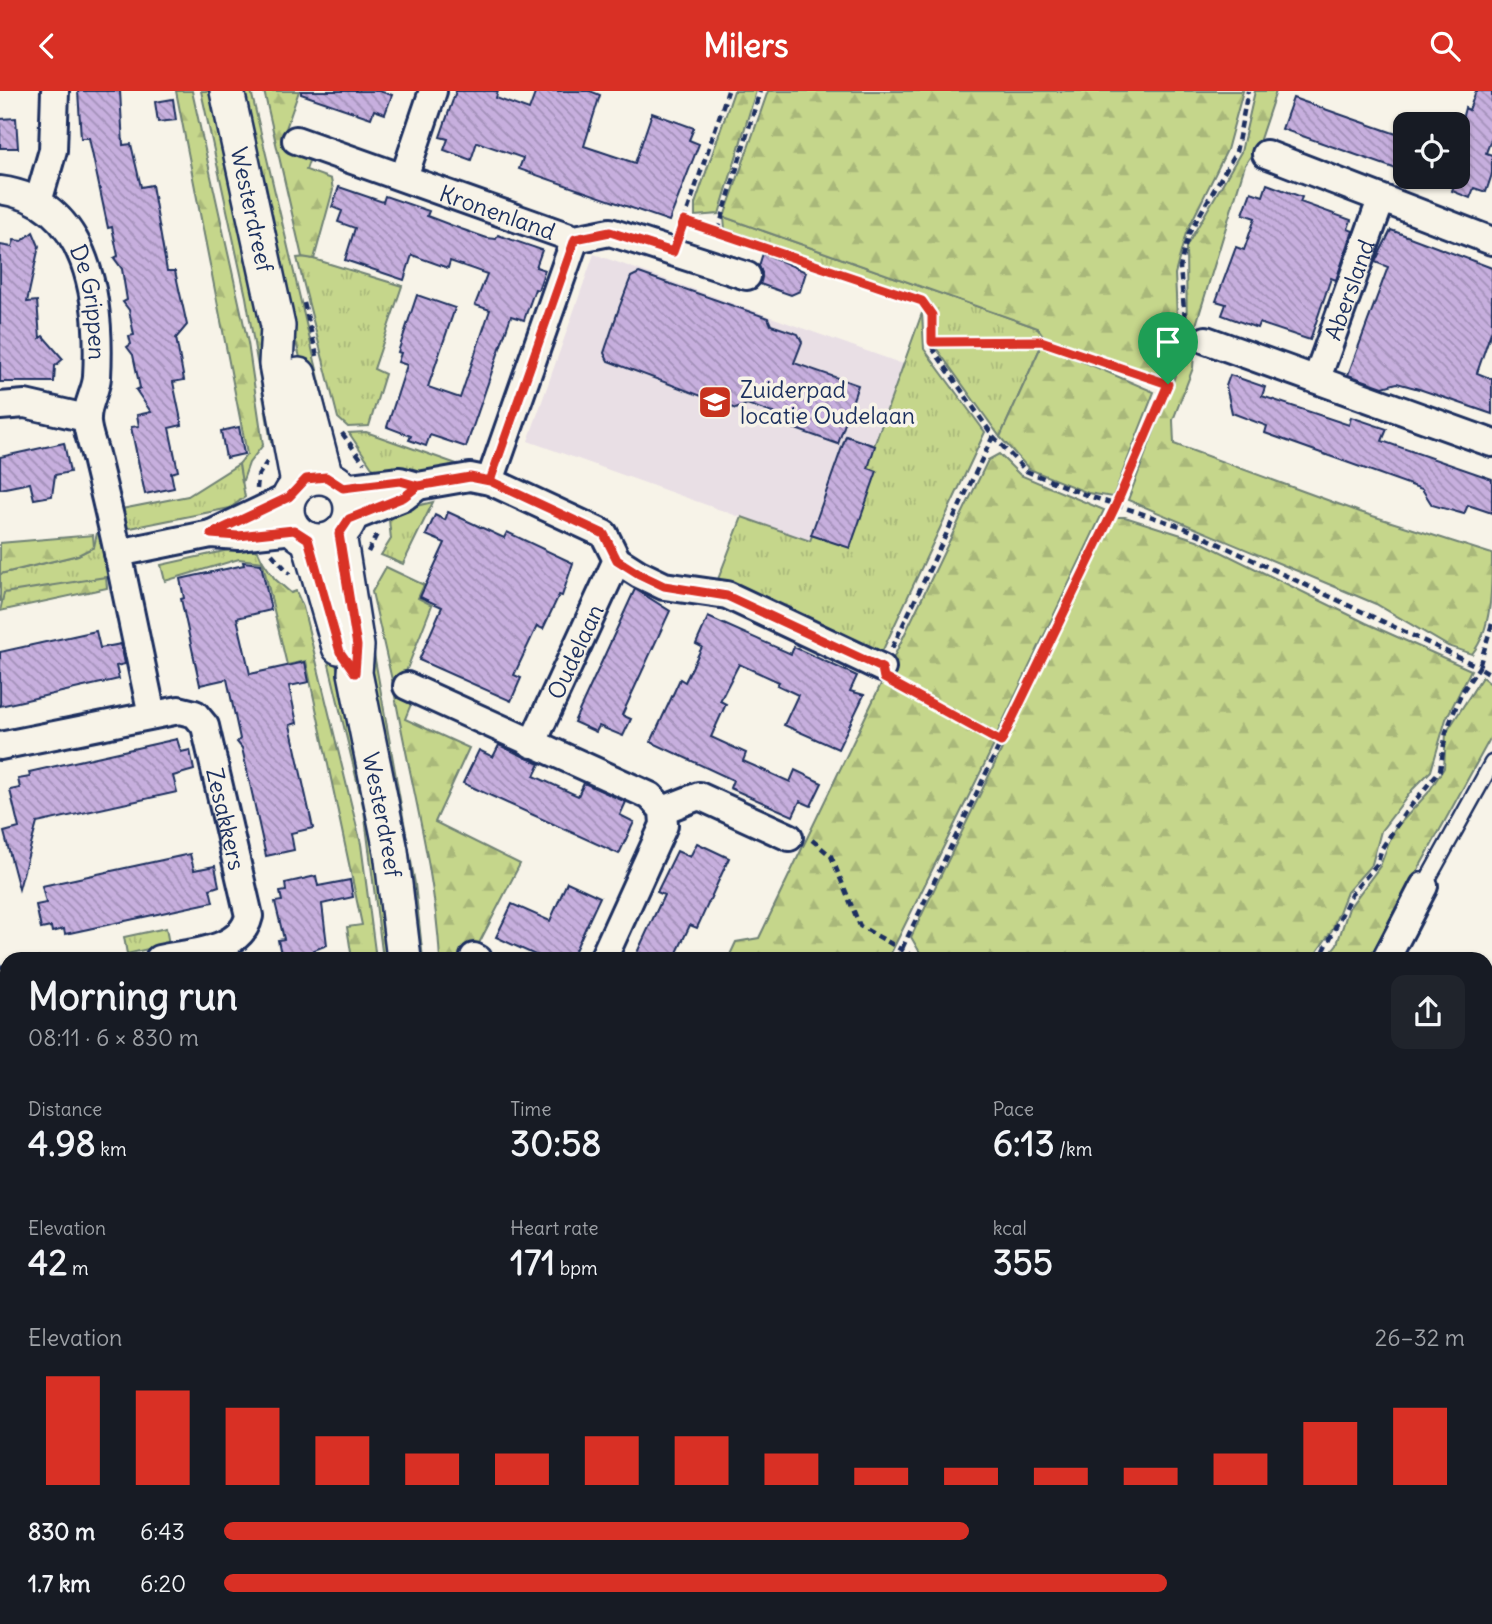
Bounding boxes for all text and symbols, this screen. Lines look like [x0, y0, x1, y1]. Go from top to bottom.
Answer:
text: Milers [703, 25, 789, 66]
icon: back [28, 27, 66, 65]
icon: search [1426, 27, 1464, 65]
map controls [1393, 112, 1470, 189]
button: locate [1393, 112, 1470, 189]
street label: Westerdreef [225, 144, 280, 275]
street label: Kronenland [436, 178, 559, 245]
street label: Abersland [1317, 235, 1380, 344]
street label: De Grippen [64, 240, 112, 360]
pin [1138, 312, 1198, 384]
icon: arrive [1149, 323, 1187, 361]
place label: Zuiderpad locatie Oudelaan [740, 375, 915, 430]
school or university icon: Zuiderpad locatie Oudelaan [696, 383, 734, 421]
street label: Oudelaan [540, 599, 609, 704]
street label: Westerdreef [357, 750, 409, 879]
street label: Zesakkers [201, 765, 252, 873]
text: Morning run [28, 973, 238, 1020]
button: share [1391, 975, 1465, 1049]
text: 08:11 · 6 × 830 m [28, 1023, 199, 1052]
text: Distance [28, 1097, 102, 1121]
text: Time [510, 1097, 551, 1121]
text: Pace [993, 1097, 1034, 1121]
text: 4.98 [28, 1121, 96, 1165]
text: 30:58 [510, 1121, 601, 1165]
text: 6:13 [993, 1121, 1055, 1165]
text: km [96, 1137, 127, 1161]
text: /km [1055, 1137, 1092, 1161]
text: Elevation [28, 1216, 106, 1240]
text: Heart rate [510, 1216, 598, 1240]
text: kcal [993, 1216, 1027, 1240]
text: 42 [28, 1240, 67, 1284]
text: 171 [510, 1240, 555, 1284]
text: 355 [993, 1240, 1053, 1284]
text: m [67, 1256, 89, 1280]
text: bpm [555, 1256, 598, 1280]
text: Elevation [28, 1323, 122, 1352]
text: 26–32 m [1375, 1323, 1465, 1352]
text: 830 m [28, 1517, 95, 1546]
text: 6:43 [140, 1517, 185, 1546]
text: 1.7 km [28, 1569, 91, 1598]
text: 6:20 [140, 1569, 186, 1598]

